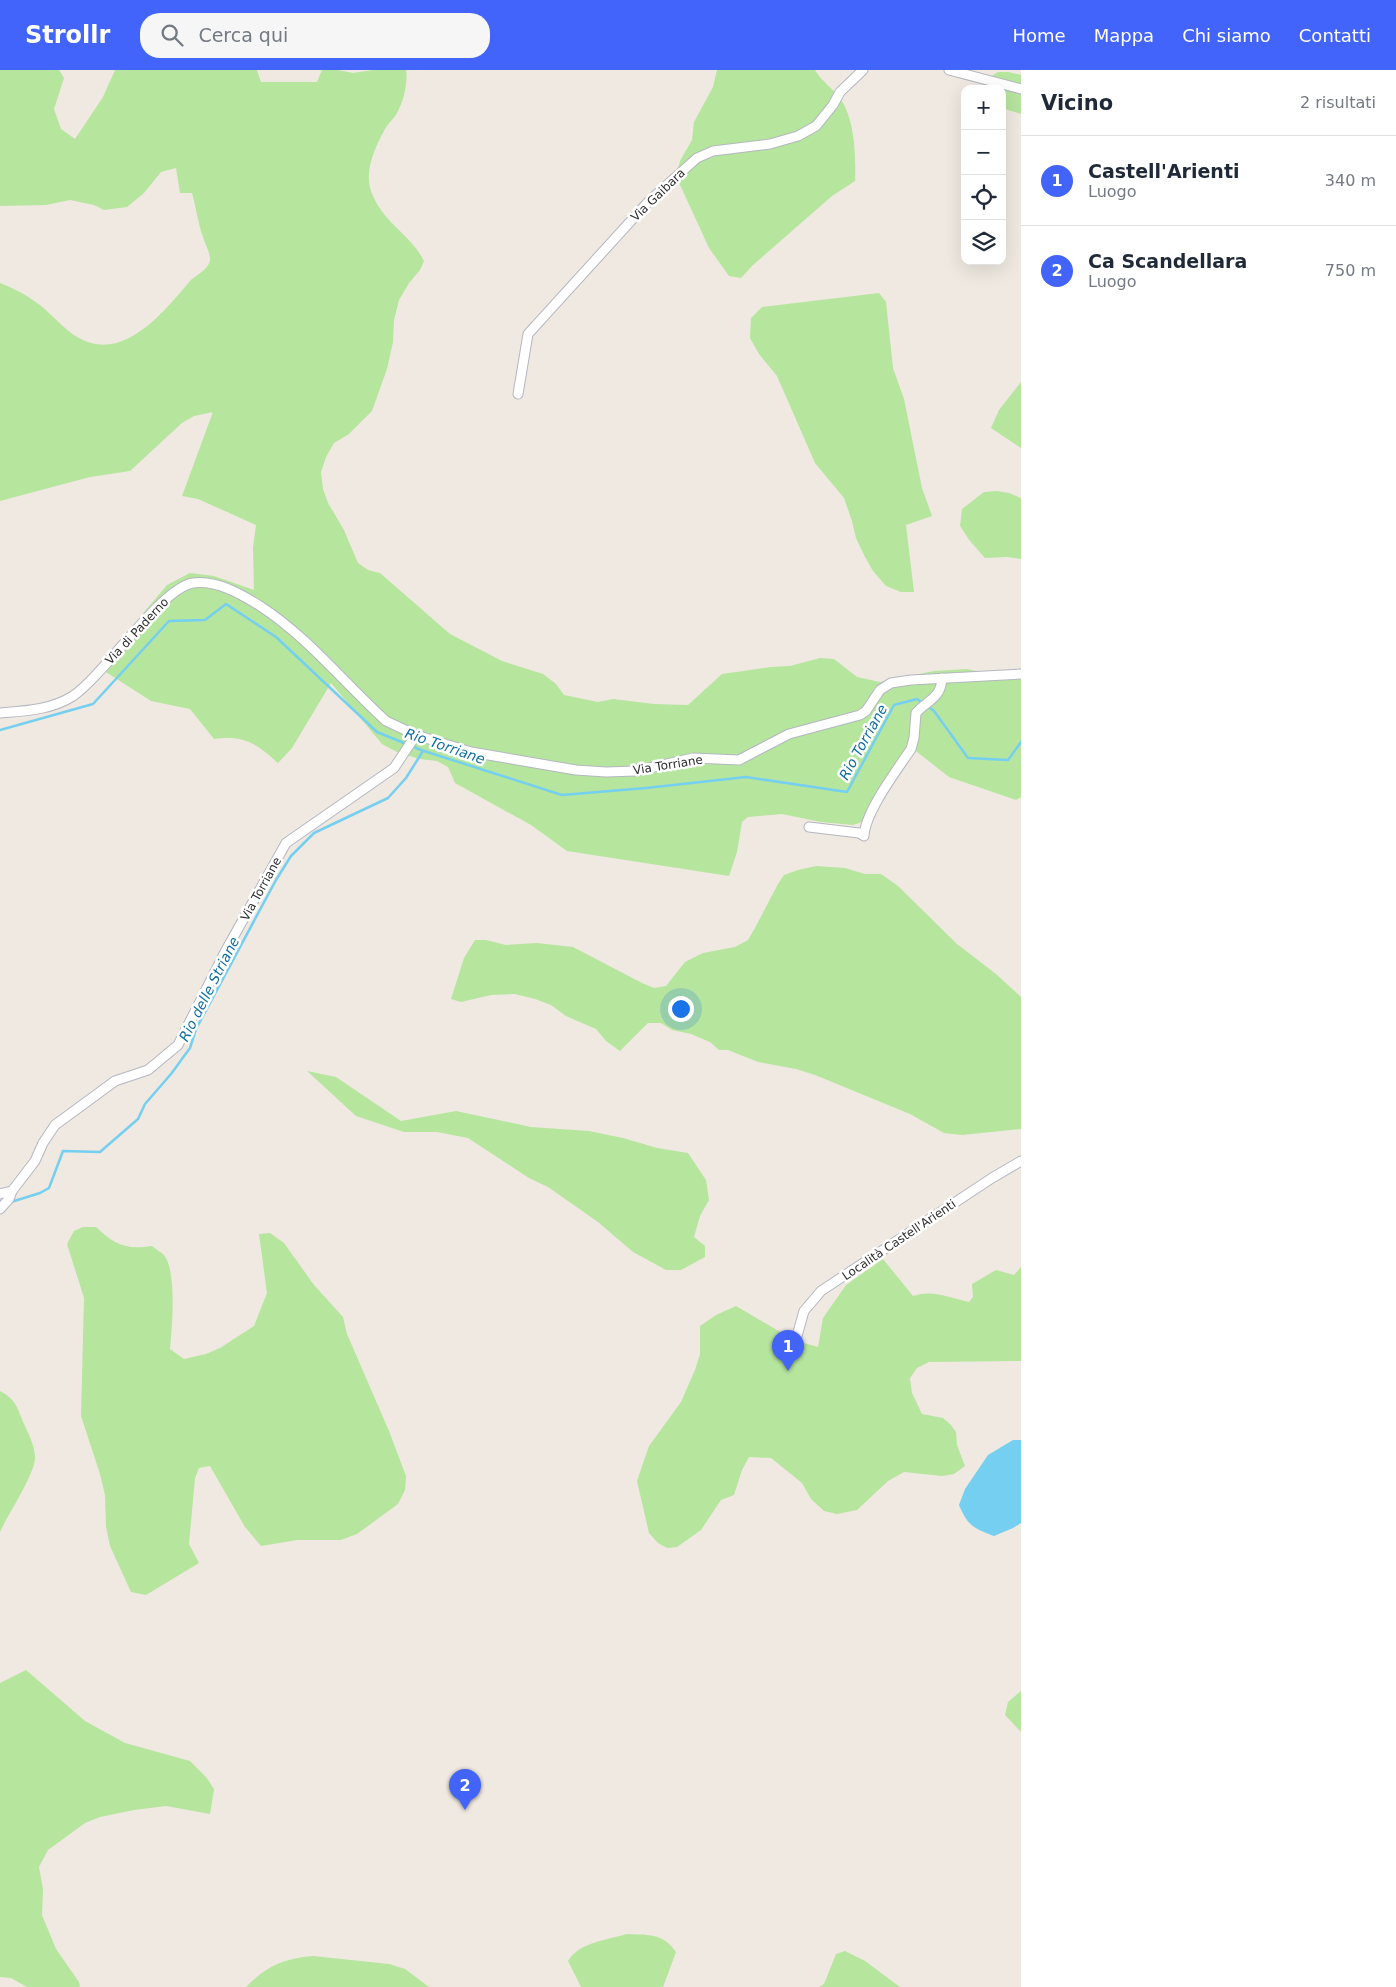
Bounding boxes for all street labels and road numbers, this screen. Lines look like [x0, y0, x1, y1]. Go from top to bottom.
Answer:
street label: Via Gaibara [628, 166, 688, 224]
street label: Via di Paderno [103, 595, 171, 667]
street label: Via Torriane [632, 753, 704, 777]
street label: Via Torriane [238, 855, 284, 923]
street label: Località Castell'Arienti [840, 1197, 958, 1283]

